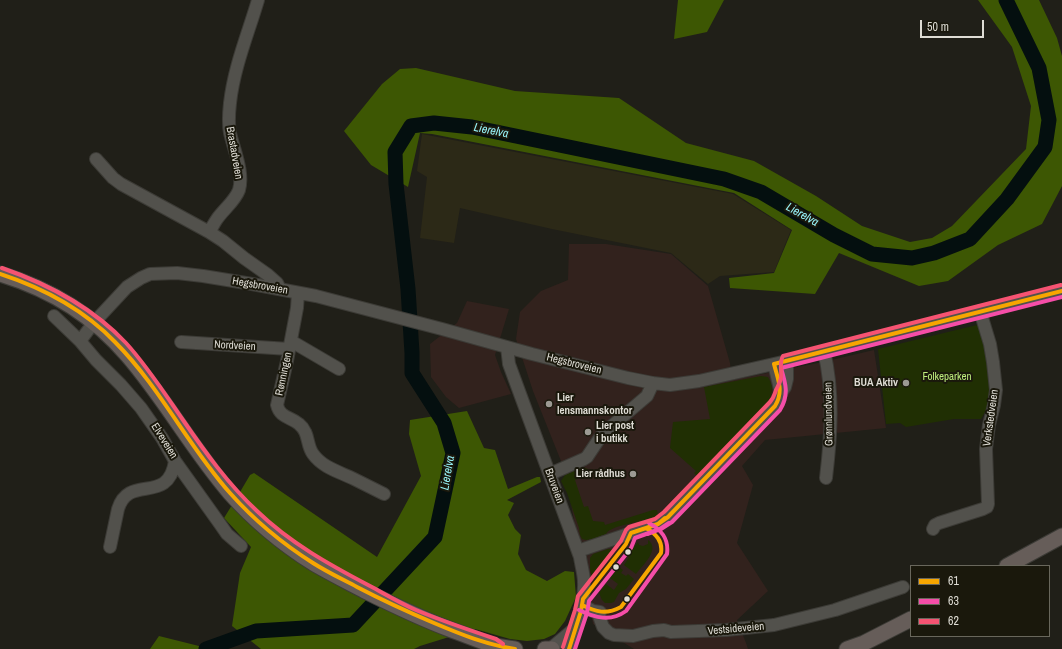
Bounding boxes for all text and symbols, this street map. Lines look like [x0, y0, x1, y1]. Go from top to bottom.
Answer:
scale bar [922, 12, 986, 38]
text: 50 m [927, 19, 949, 35]
water label: Lierelva [472, 121, 510, 141]
street label: Brastadveien [223, 126, 245, 180]
water label: Lierelva [783, 200, 821, 230]
street label: Hegsbroveien [231, 275, 289, 297]
street label: Nordveien [214, 338, 256, 354]
street label: Rønningen [273, 351, 295, 397]
street label: Hegsbroveien [545, 351, 603, 377]
park label: Folkeparken [922, 370, 972, 384]
place label: BUA Aktiv [854, 376, 898, 390]
marker: BUA Aktiv [901, 378, 911, 388]
street label: Grønnlundveien [822, 382, 836, 446]
street label: Verkstedveien [980, 389, 1002, 447]
place label: Lier lensmannskontor [557, 391, 632, 417]
marker: Lier lensmannskontor [544, 399, 554, 409]
place label: Lier post i butikk [596, 419, 634, 445]
street label: Elveveien [148, 421, 180, 461]
marker: Lier post i butikk [583, 427, 593, 437]
water label: Lierelva [438, 455, 458, 491]
street label: Bruveien [542, 467, 566, 505]
place label: Lier rådhus [576, 467, 625, 481]
marker: Lier rådhus [628, 469, 638, 479]
unlabelled marker [623, 547, 633, 557]
unlabelled marker [611, 562, 621, 572]
legend [910, 565, 1050, 637]
text: 61 [948, 573, 959, 589]
text: 63 [948, 593, 959, 609]
unlabelled marker [622, 594, 632, 604]
text: 62 [948, 613, 959, 629]
street label: Vestsideveien [707, 620, 765, 638]

